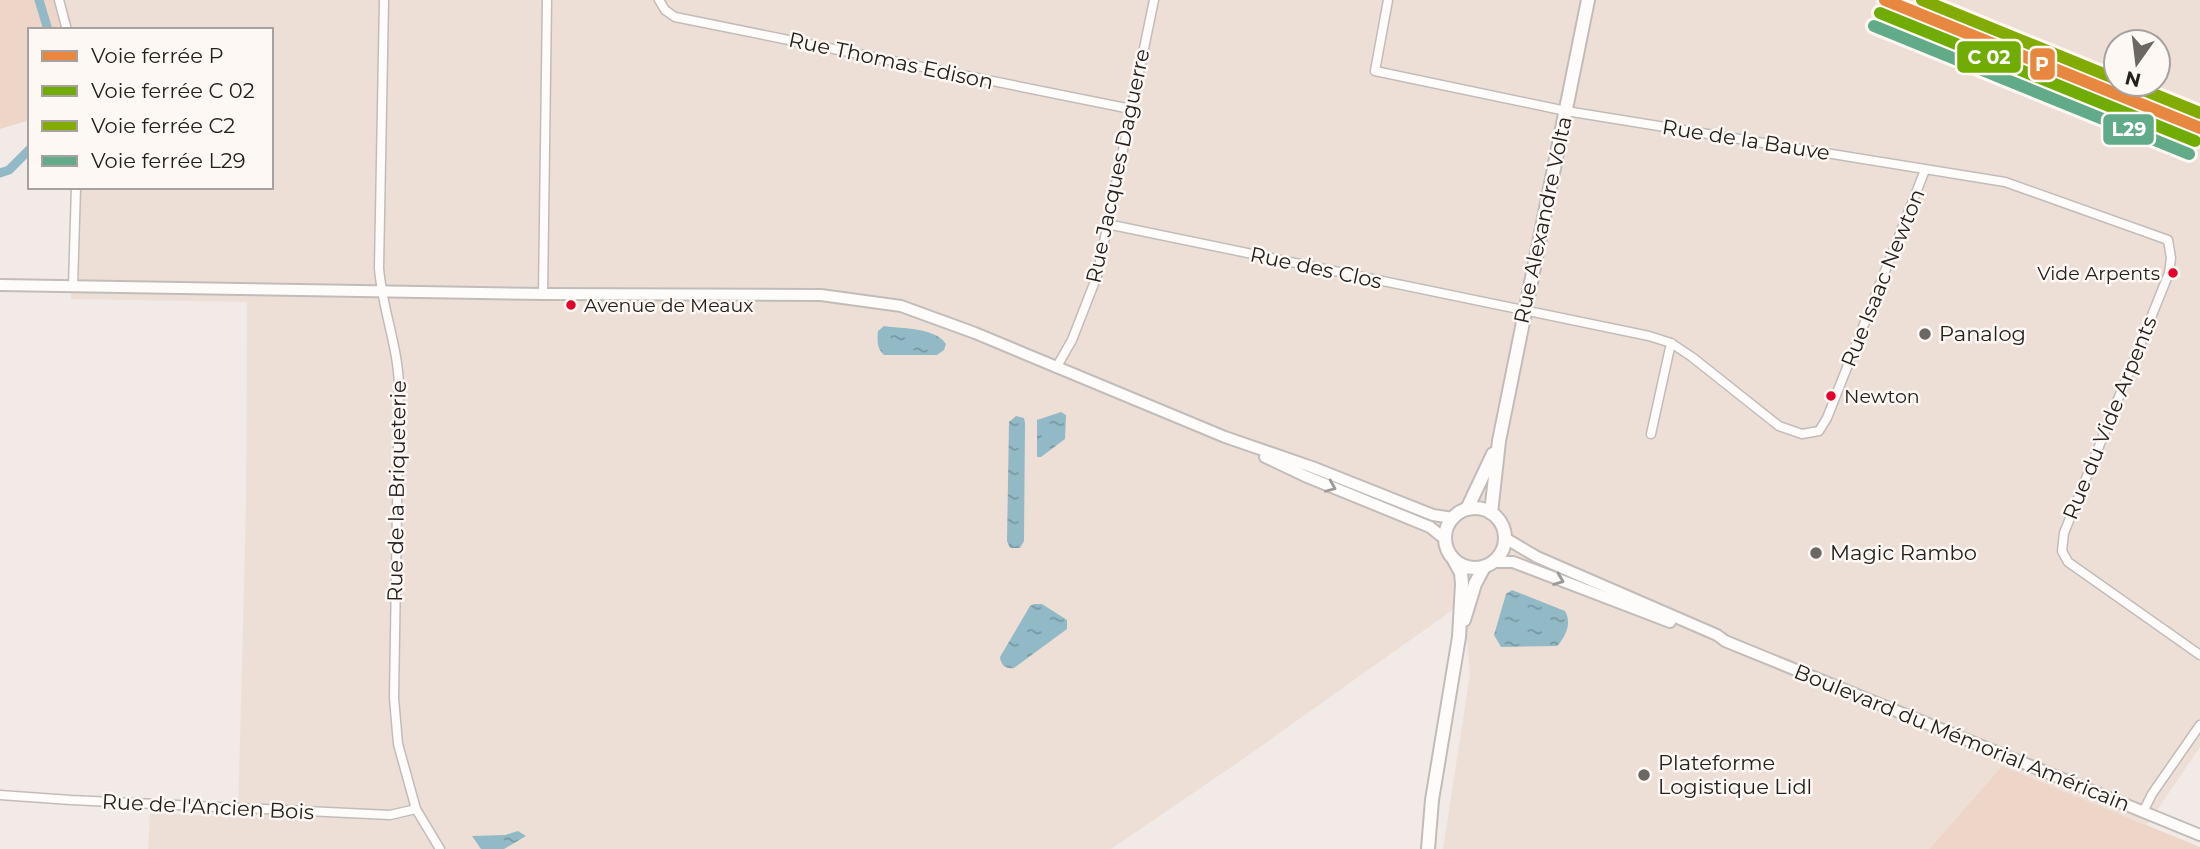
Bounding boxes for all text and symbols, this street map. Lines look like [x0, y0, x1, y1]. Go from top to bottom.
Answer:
street label: Rue Thomas Edison [786, 27, 996, 94]
legend [28, 28, 273, 189]
north arrow [2102, 28, 2172, 98]
line badge: C 02 [1956, 40, 2022, 74]
text: Voie ferrée P [91, 43, 223, 68]
street label: Rue Jacques Daguerre [1080, 46, 1155, 285]
text: C 02 [1967, 46, 2011, 69]
line badge: P [2029, 47, 2056, 81]
text: P [2035, 53, 2049, 76]
text: N [2123, 66, 2143, 92]
text: Voie ferrée C 02 [91, 78, 255, 103]
text: Voie ferrée C2 [91, 113, 235, 138]
line badge: L29 [2102, 113, 2155, 146]
street label: Rue Alexandre Volta [1508, 114, 1577, 326]
street label: Rue de la Bauve [1660, 114, 1832, 165]
text: L29 [2112, 118, 2146, 141]
text: Voie ferrée L29 [91, 148, 246, 173]
street label: Rue Isaac Newton [1835, 185, 1930, 370]
street label: Rue des Clos [1248, 241, 1384, 294]
place label: Vide Arpents [2037, 262, 2160, 285]
marker: Vide Arpents [2166, 266, 2180, 280]
place label: Avenue de Meaux [584, 294, 753, 317]
marker: Avenue de Meaux [564, 298, 578, 312]
street label: Rue du Vide Arpents [2057, 313, 2162, 523]
place label: Panalog [1939, 321, 2026, 346]
marker: Panalog [1917, 326, 1933, 342]
street label: Rue de la Briqueterie [382, 380, 411, 602]
place label: Newton [1844, 385, 1920, 408]
marker: Newton [1824, 389, 1838, 403]
one-way arrow [1324, 479, 1337, 493]
place label: Magic Rambo [1830, 540, 1977, 565]
marker: Magic Rambo [1808, 545, 1824, 561]
one-way arrow [1553, 571, 1565, 585]
street label: Boulevard du Mémorial Américain [1791, 659, 2134, 817]
place label: Plateforme Logistique Lidl [1658, 750, 1812, 799]
marker: Plateforme Logistique Lidl [1636, 767, 1652, 783]
street label: Rue de l'Ancien Bois [101, 788, 315, 825]

